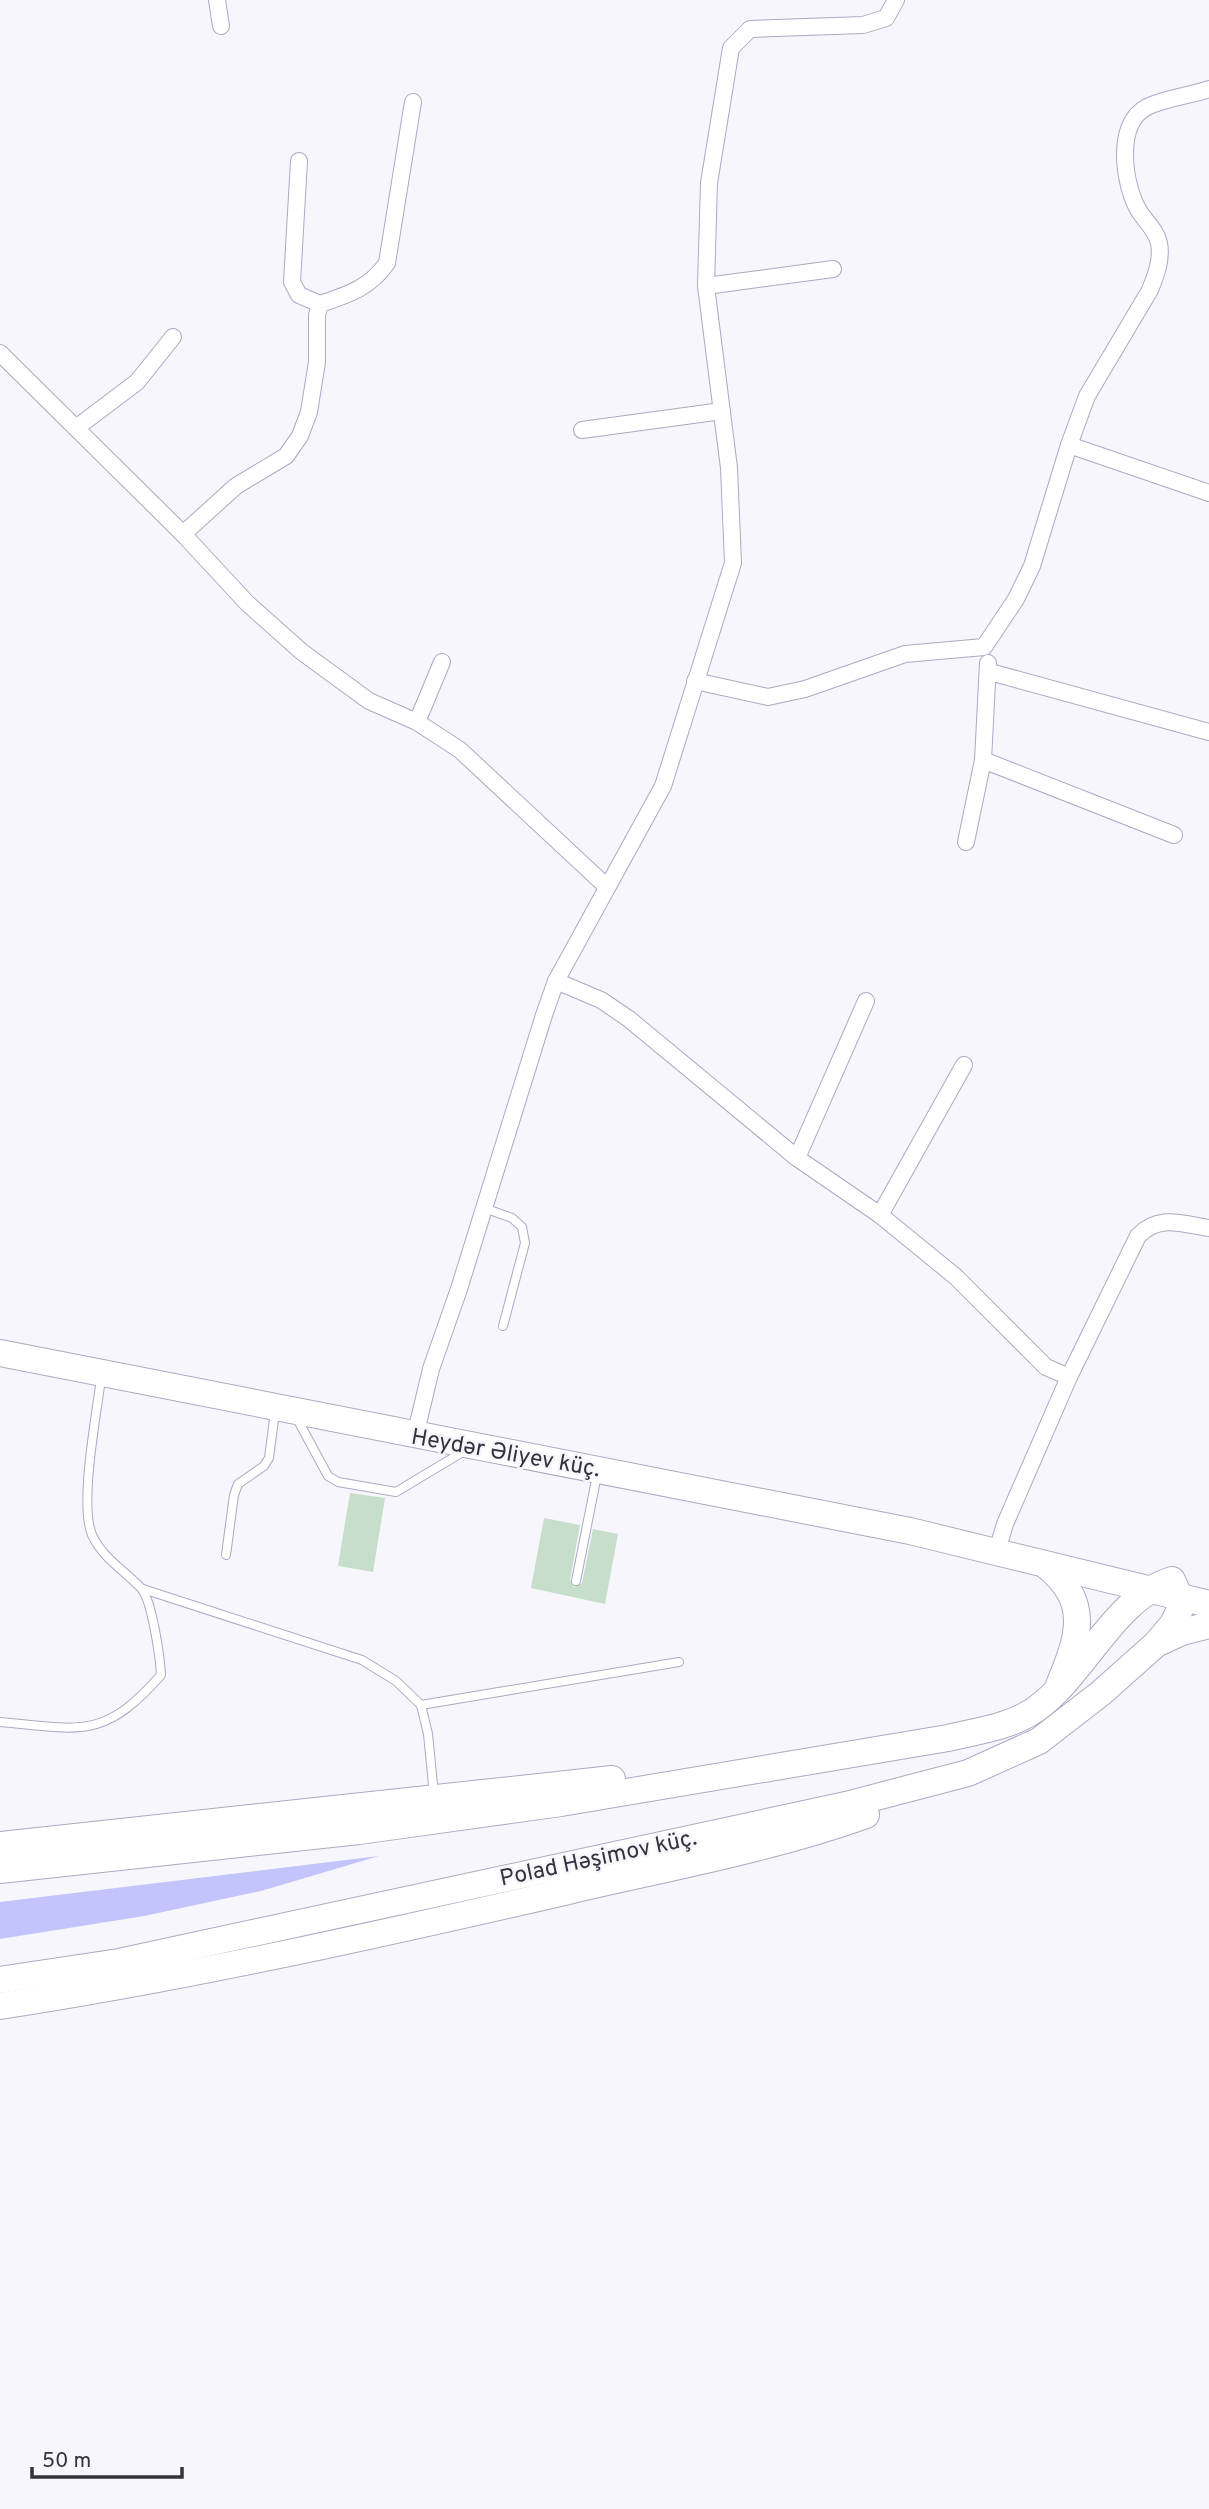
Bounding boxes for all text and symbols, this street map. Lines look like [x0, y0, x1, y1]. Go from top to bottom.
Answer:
street label: Heydər Əliyev küç. [409, 1424, 602, 1485]
street label: Polad Həşimov küç. [497, 1824, 700, 1895]
scale bar [32, 2436, 182, 2480]
text: 50 m [42, 2448, 91, 2475]

